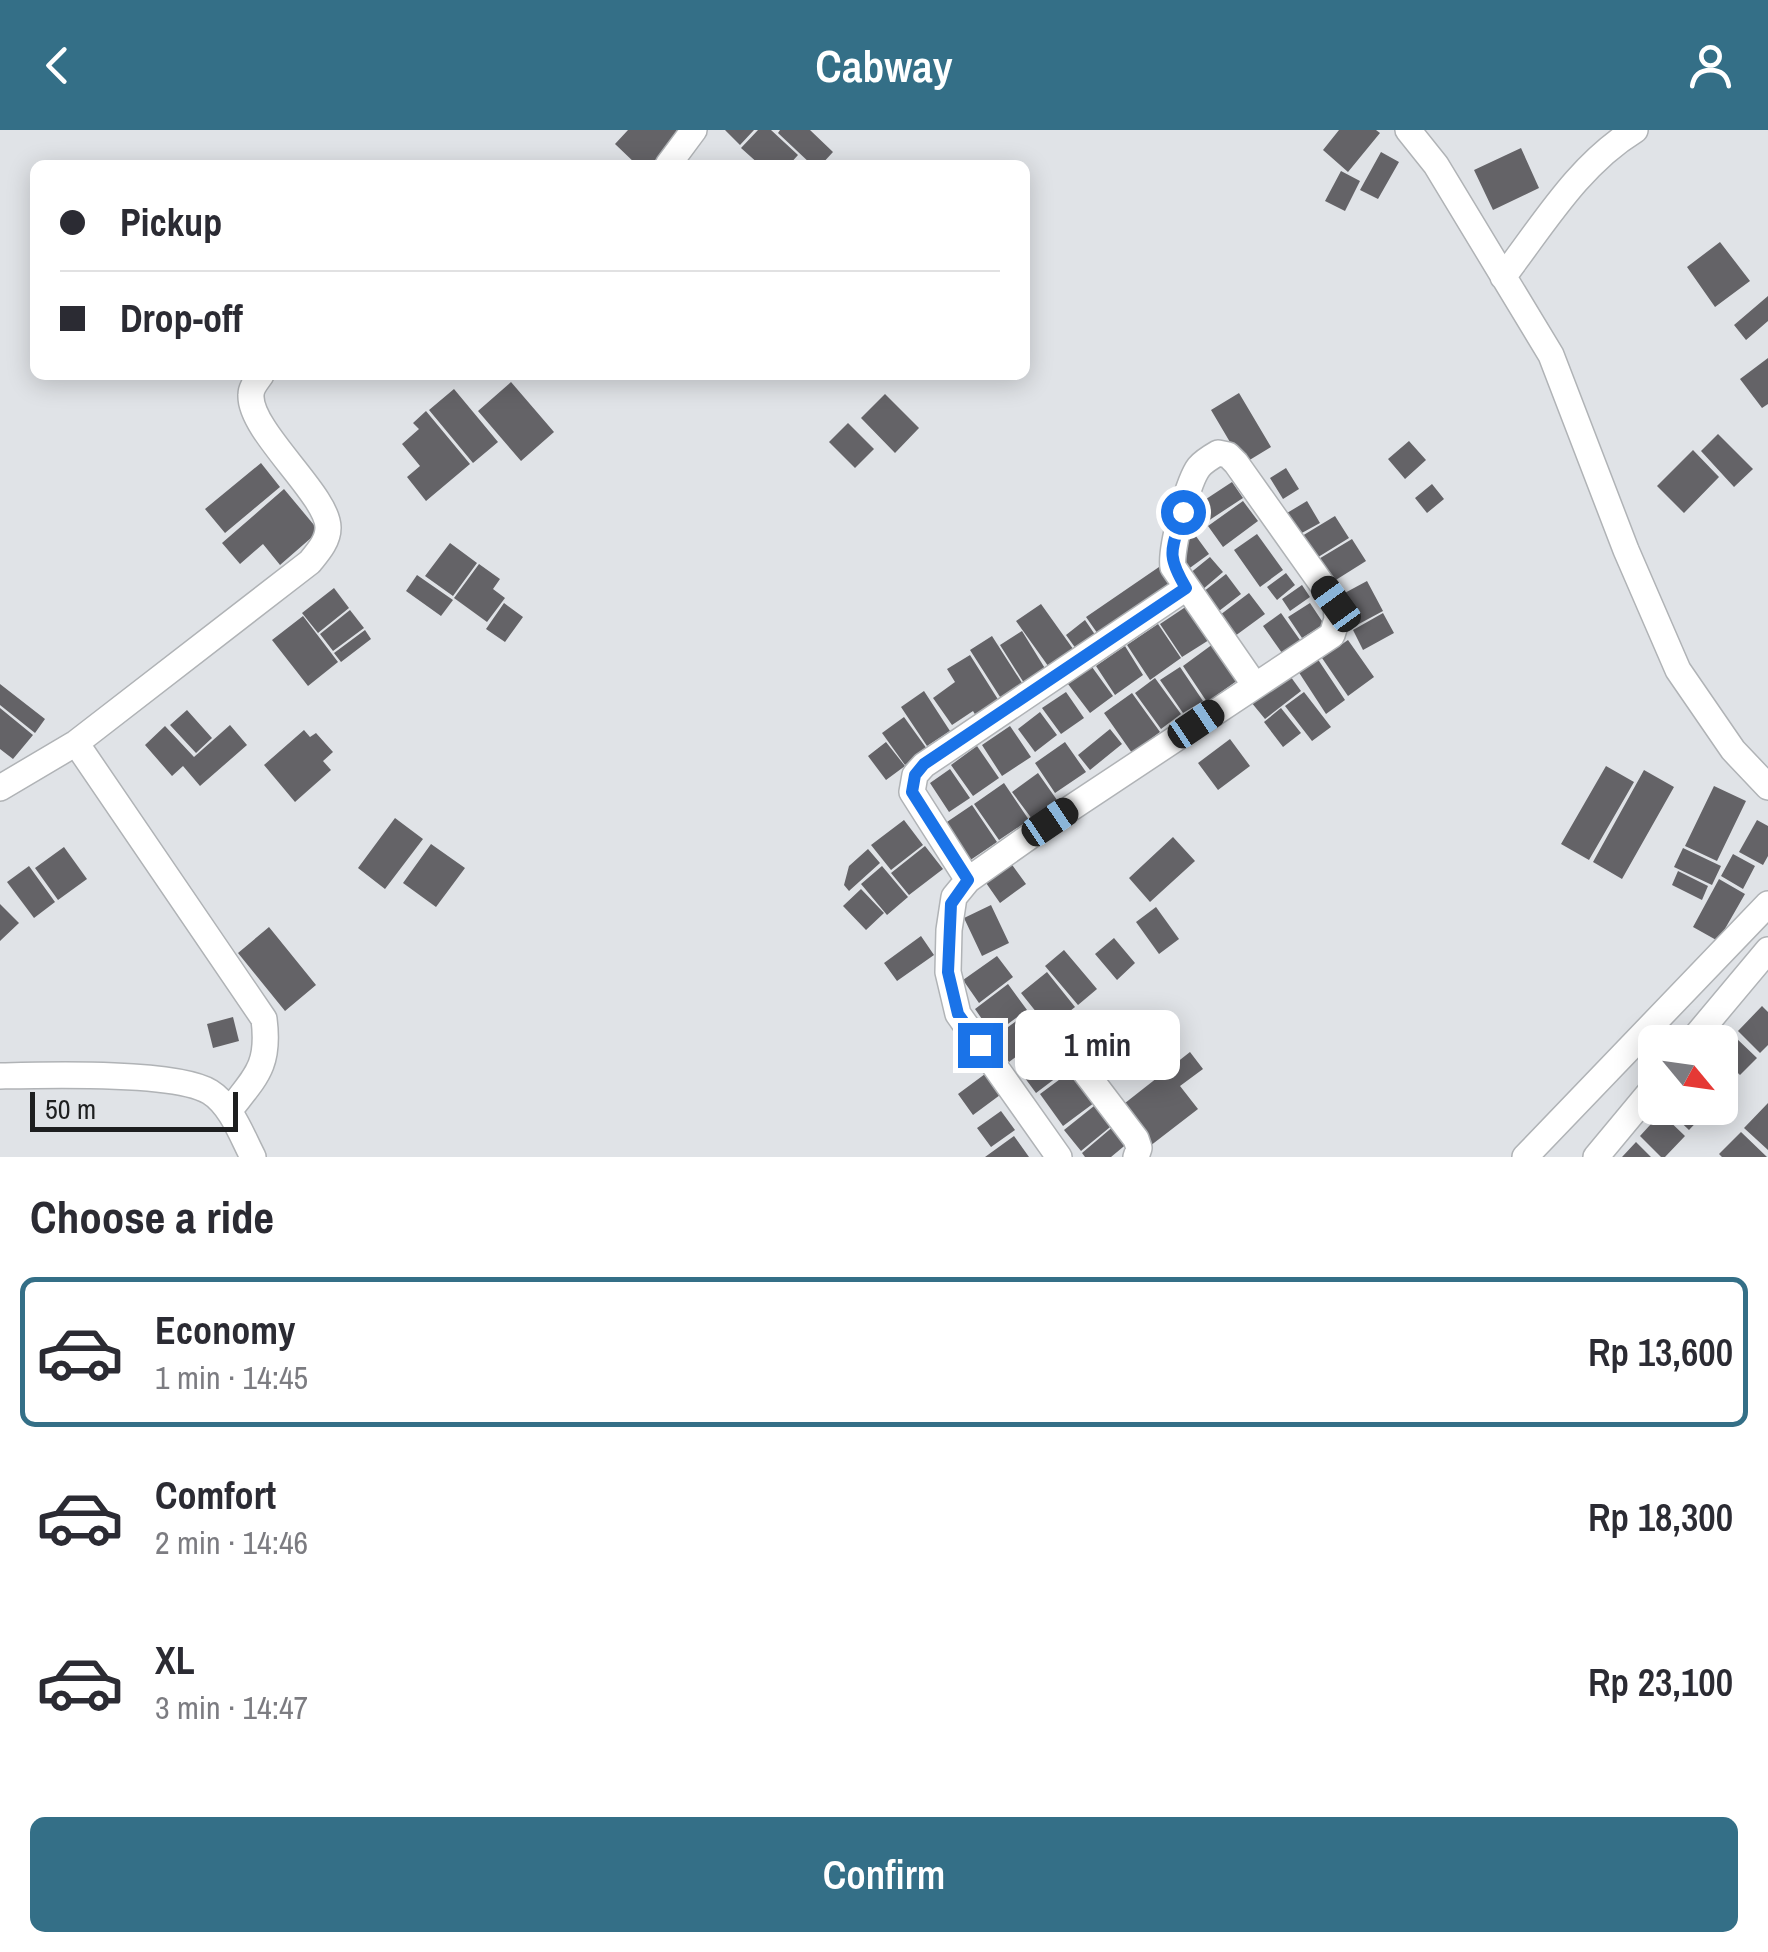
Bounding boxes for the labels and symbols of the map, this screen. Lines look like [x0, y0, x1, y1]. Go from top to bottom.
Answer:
route start [1161, 490, 1206, 535]
car [1306, 571, 1366, 637]
car [1163, 695, 1229, 753]
car [1017, 793, 1083, 851]
callout: 1 min [1015, 1010, 1180, 1080]
route end [958, 1023, 1003, 1068]
north arrow [1638, 1025, 1738, 1125]
scale bar [30, 1087, 238, 1131]

